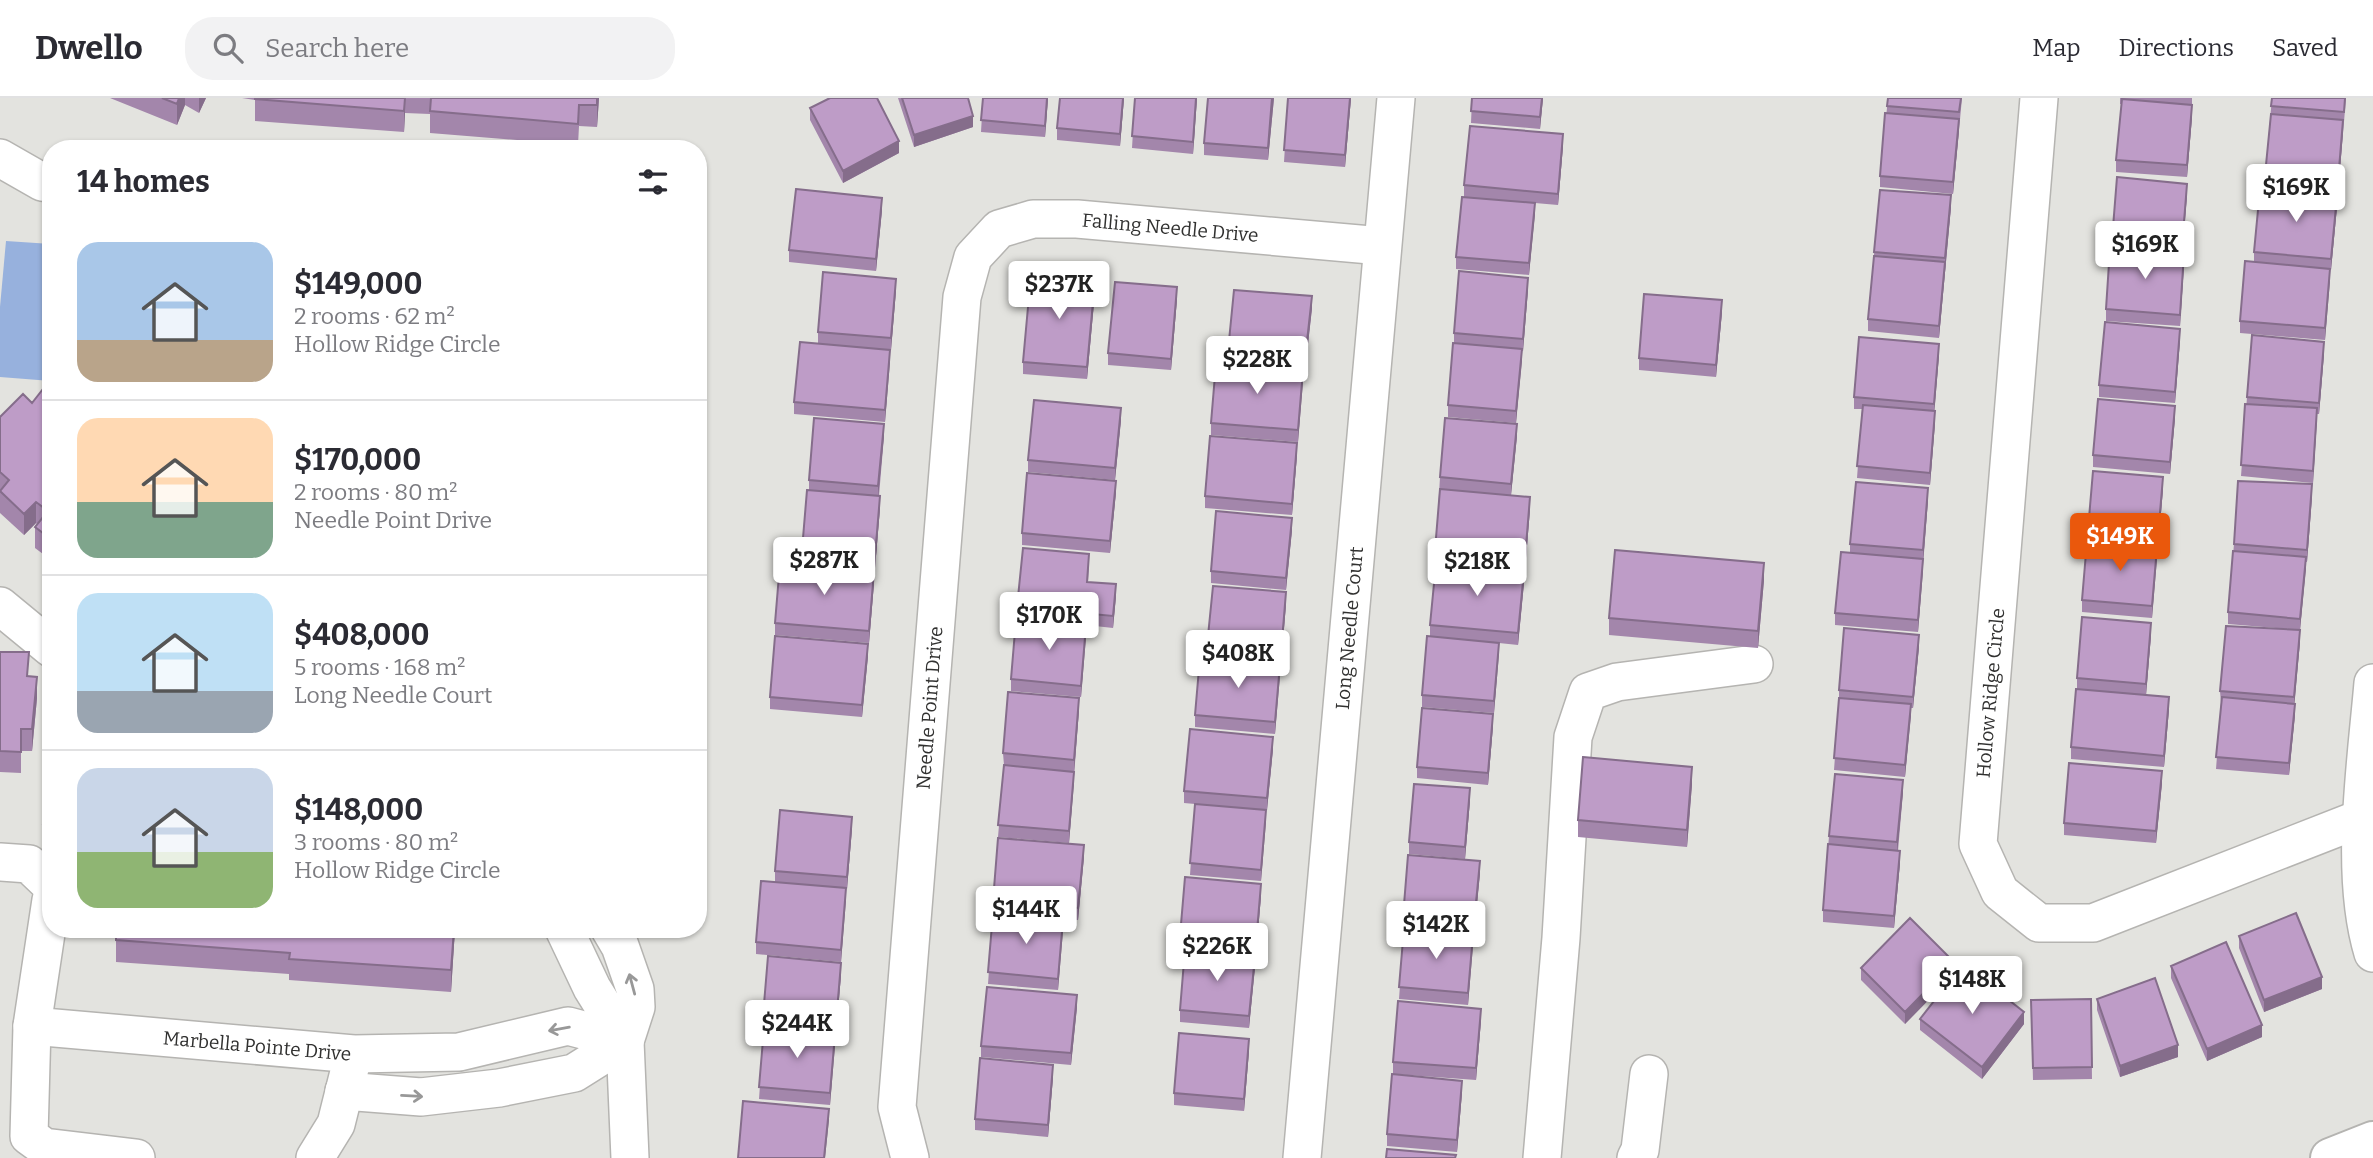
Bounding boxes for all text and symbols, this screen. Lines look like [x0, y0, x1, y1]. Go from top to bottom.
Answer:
search box [185, 17, 675, 80]
text: Dwello [35, 28, 143, 68]
icon: search [209, 29, 247, 67]
text: Search here [265, 33, 409, 64]
text: Map [2032, 34, 2081, 62]
text: Directions [2119, 34, 2234, 62]
text: Saved [2272, 34, 2338, 62]
icon: filters [634, 163, 672, 201]
text: 14 homes [77, 164, 210, 200]
pin: $169K [2247, 164, 2345, 224]
text: $169K [2262, 173, 2330, 201]
street label: Falling Needle Drive [1081, 208, 1259, 247]
pin: $169K [2096, 222, 2194, 281]
text: $169K [2111, 230, 2179, 258]
pin: $237K [1010, 262, 1108, 321]
text: $149,000 [294, 266, 423, 302]
icon: home [133, 270, 217, 354]
text: $237K [1024, 270, 1094, 298]
text: 2 rooms · 62 m² [294, 302, 455, 330]
text: Hollow Ridge Circle [294, 330, 500, 358]
pin: $228K [1208, 336, 1306, 396]
text: $228K [1222, 345, 1292, 373]
text: $170,000 [294, 442, 421, 478]
icon: home [133, 446, 217, 530]
text: 2 rooms · 80 m² [294, 478, 457, 506]
text: Needle Point Drive [294, 506, 492, 534]
pin: $149K [2071, 514, 2169, 573]
text: $149K [2086, 522, 2154, 550]
pin: $287K [775, 538, 873, 597]
pin: $218K [1428, 538, 1526, 598]
street label: Long Needle Court [1331, 545, 1368, 711]
text: $287K [789, 546, 859, 574]
text: $218K [1444, 547, 1510, 575]
pin: $170K [1000, 592, 1098, 652]
text: $170K [1016, 601, 1082, 629]
street label: Hollow Ridge Circle [1972, 607, 2009, 779]
text: $408,000 [294, 617, 430, 653]
icon: home [133, 621, 217, 705]
street label: Needle Point Drive [912, 625, 948, 790]
pin: $408K [1189, 630, 1287, 690]
text: $408K [1202, 639, 1274, 667]
text: 5 rooms · 168 m² [294, 653, 465, 681]
text: Long Needle Court [294, 681, 492, 709]
text: $148,000 [294, 792, 423, 828]
icon: home [133, 796, 217, 880]
text: 3 rooms · 80 m² [294, 828, 458, 856]
text: Hollow Ridge Circle [294, 856, 500, 884]
pin: $144K [977, 886, 1075, 946]
text: $144K [992, 895, 1060, 923]
pin: $142K [1387, 902, 1485, 961]
text: $142K [1402, 910, 1470, 938]
pin: $226K [1168, 924, 1266, 983]
text: $226K [1182, 932, 1252, 960]
pin: $148K [1923, 956, 2021, 1016]
text: $148K [1938, 965, 2006, 993]
one-way arrow [625, 973, 638, 995]
pin: $244K [748, 1000, 846, 1060]
text: $244K [761, 1009, 833, 1037]
one-way arrow [548, 1023, 571, 1036]
street label: Marbella Pointe Drive [162, 1026, 352, 1066]
one-way arrow [400, 1090, 423, 1103]

